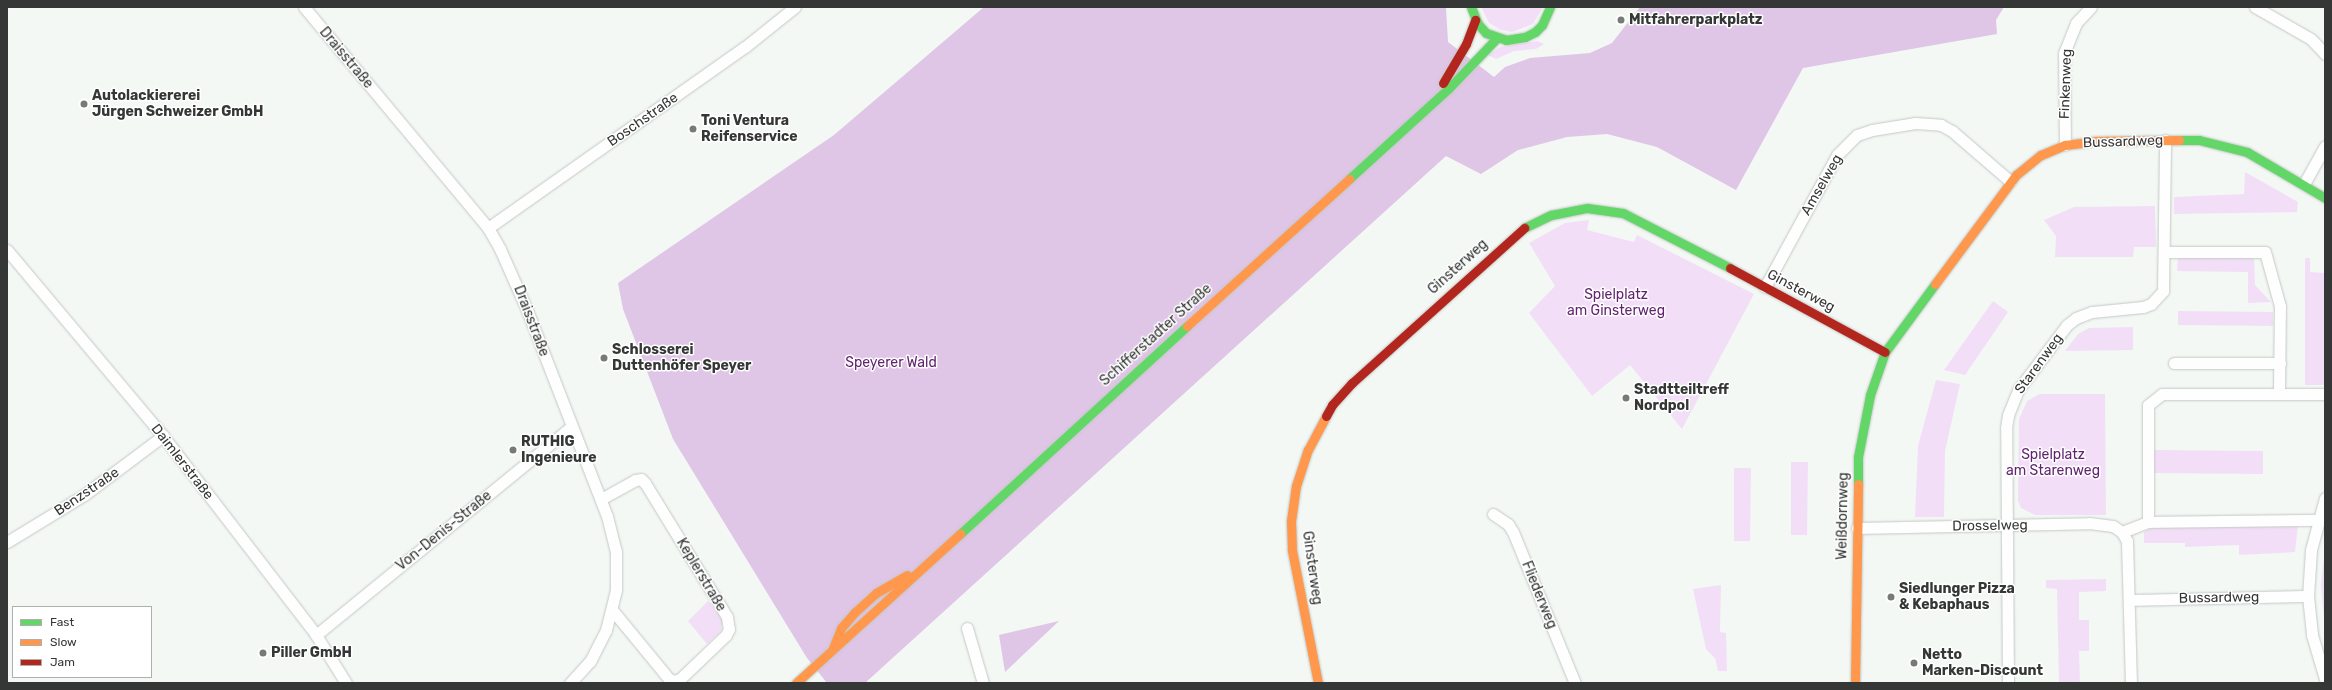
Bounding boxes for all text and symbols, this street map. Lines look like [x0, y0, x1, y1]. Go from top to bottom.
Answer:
place label: Mitfahrerparkplatz [1629, 12, 1763, 28]
marker: Mitfahrerparkplatz [1616, 15, 1626, 25]
street label: Draisstraße [316, 24, 376, 92]
street label: Finkenweg [2056, 49, 2076, 119]
place label: Autolackiererei Jürgen Schweizer GmbH [92, 88, 264, 120]
street label: Boschstraße [604, 89, 682, 151]
marker: Autolackiererei Jürgen Schweizer GmbH [79, 99, 89, 109]
place label: Toni Ventura Reifenservice [701, 113, 798, 146]
marker: Toni Ventura Reifenservice [688, 124, 698, 134]
street label: Bussardweg [2082, 132, 2164, 152]
street label: Amselweg [1798, 152, 1846, 218]
street label: Ginsterweg [1425, 236, 1491, 298]
street label: Ginsterweg [1764, 266, 1838, 316]
street label: Schifferstadter Straße [1097, 280, 1215, 390]
street label: Draisstraße [510, 283, 552, 359]
park label: Spielplatz am Ginsterweg [1567, 287, 1665, 320]
street label: Starenweg [2011, 331, 2067, 397]
place label: Schlosserei Duttenhöfer Speyer [612, 342, 752, 374]
marker: Schlosserei Duttenhöfer Speyer [599, 353, 609, 363]
park label: Speyerer Wald [845, 355, 937, 371]
place label: Stadtteiltreff Nordpol [1634, 382, 1729, 414]
marker: Stadtteiltreff Nordpol [1621, 393, 1631, 403]
street label: Daimlerstraße [147, 421, 217, 503]
place label: RUTHIG Ingenieure [521, 434, 597, 466]
marker: RUTHIG Ingenieure [508, 445, 518, 455]
park label: Spielplatz am Starenweg [2006, 447, 2100, 480]
street label: Benzstraße [51, 464, 123, 520]
street label: Weißdornweg [1834, 472, 1852, 560]
street label: Von-Denis-Straße [393, 487, 495, 575]
street label: Drosselweg [1952, 517, 2028, 535]
street label: Ginsterweg [1299, 530, 1325, 606]
street label: Keplerstraße [673, 535, 729, 615]
street label: Fliederweg [1518, 559, 1560, 631]
place label: Siedlunger Pizza & Kebaphaus [1899, 581, 2015, 614]
street label: Bussardweg [2179, 589, 2259, 607]
marker: Siedlunger Pizza & Kebaphaus [1886, 592, 1896, 602]
legend [12, 606, 152, 678]
text: Fast [50, 615, 74, 629]
text: Slow [50, 635, 77, 649]
place label: Piller GmbH [271, 645, 352, 661]
place label: Netto Marken-Discount [1922, 647, 2043, 680]
marker: Piller GmbH [258, 648, 268, 658]
text: Jam [50, 655, 75, 669]
marker: Netto Marken-Discount [1909, 658, 1919, 668]

